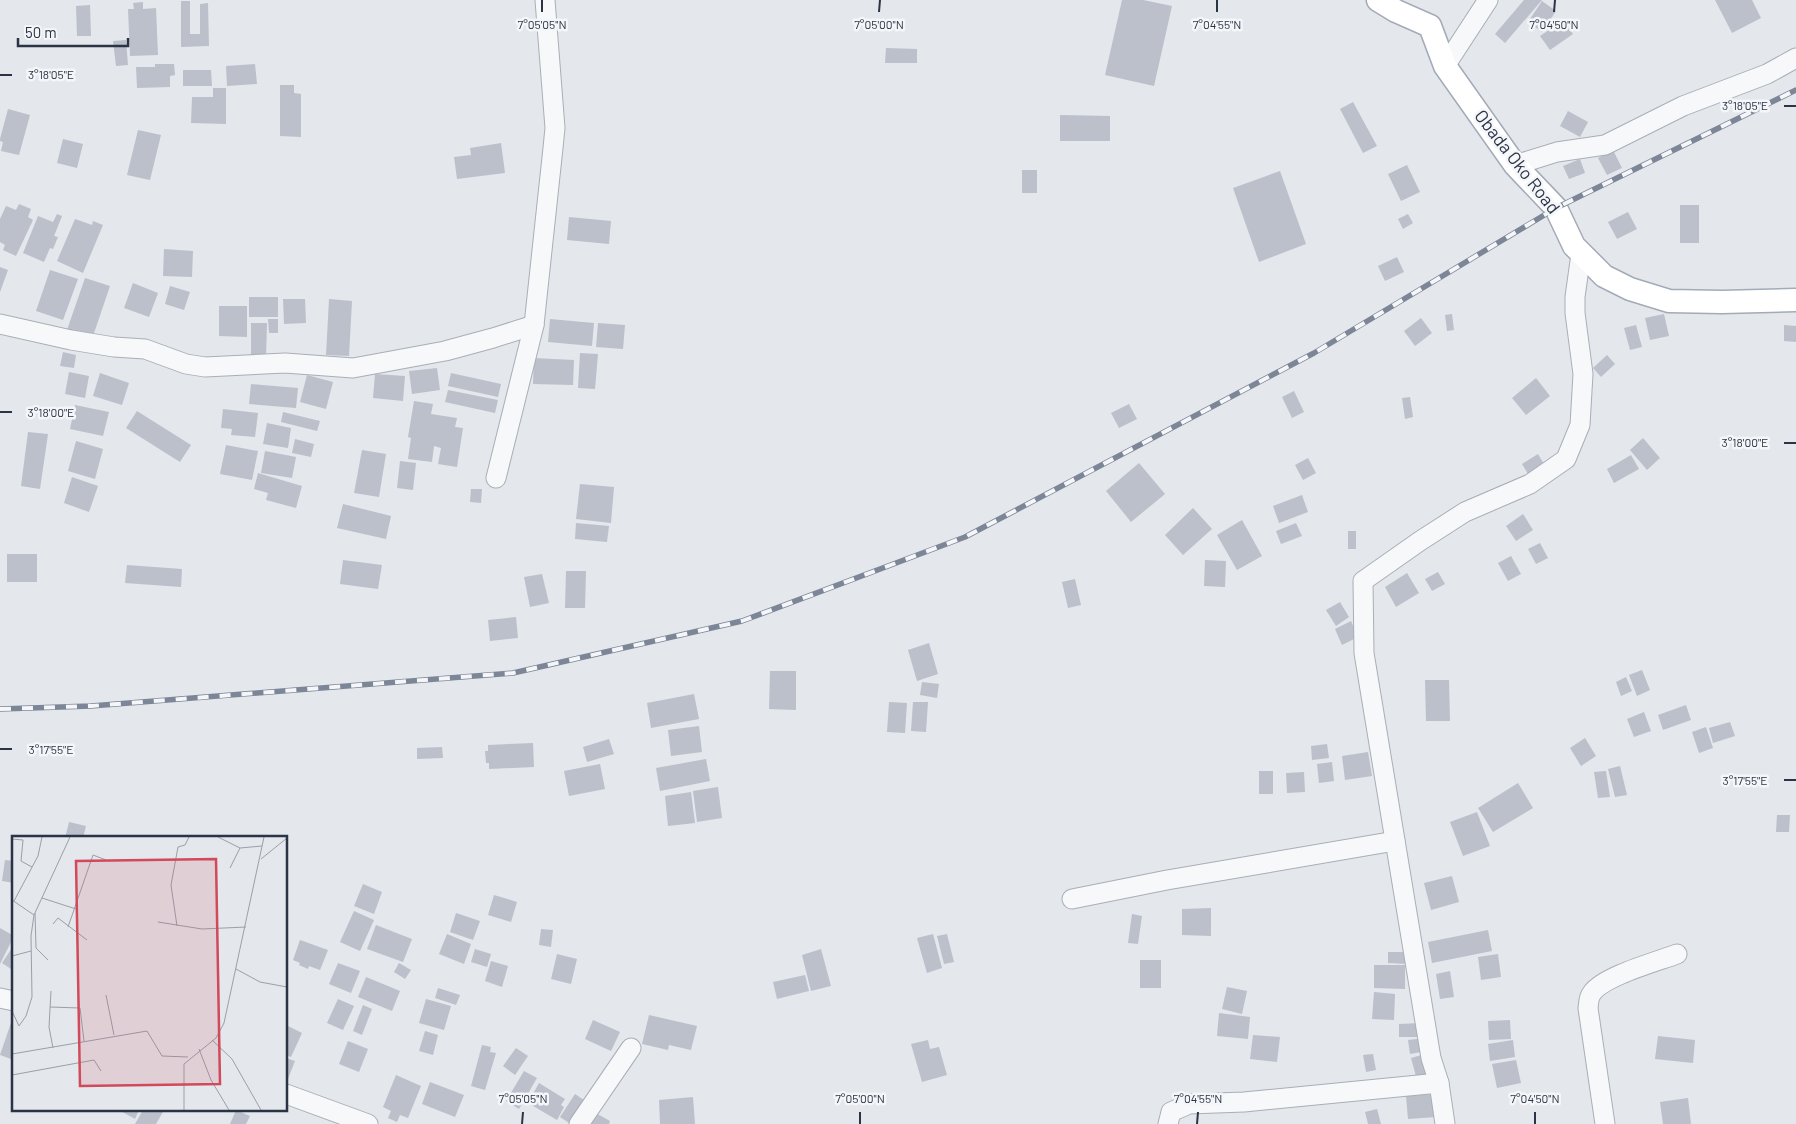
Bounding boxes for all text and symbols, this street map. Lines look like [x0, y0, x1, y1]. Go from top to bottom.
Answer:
scale bar [18, 15, 128, 47]
text: 7°05'05"N [518, 17, 567, 31]
text: 7°05'00"N [854, 17, 904, 31]
text: 7°04'55"N [1193, 17, 1241, 31]
text: 7°04'50"N [1529, 17, 1579, 31]
text: 50 m [25, 23, 57, 41]
text: 3°18'05"E [28, 67, 74, 81]
text: 3°18'05"E [1722, 98, 1768, 112]
street label: Obada Oko Road [1470, 105, 1565, 218]
text: 3°18'00"E [28, 405, 74, 419]
text: 3°18'00"E [1722, 435, 1768, 449]
text: 3°17'55"E [29, 742, 73, 756]
text: 3°17'55"E [1723, 773, 1767, 787]
inset map [12, 836, 288, 1112]
text: 7°05'05"N [499, 1091, 548, 1105]
text: 7°05'00"N [835, 1091, 885, 1105]
text: 7°04'55"N [1174, 1091, 1222, 1105]
text: 7°04'50"N [1510, 1091, 1560, 1105]

